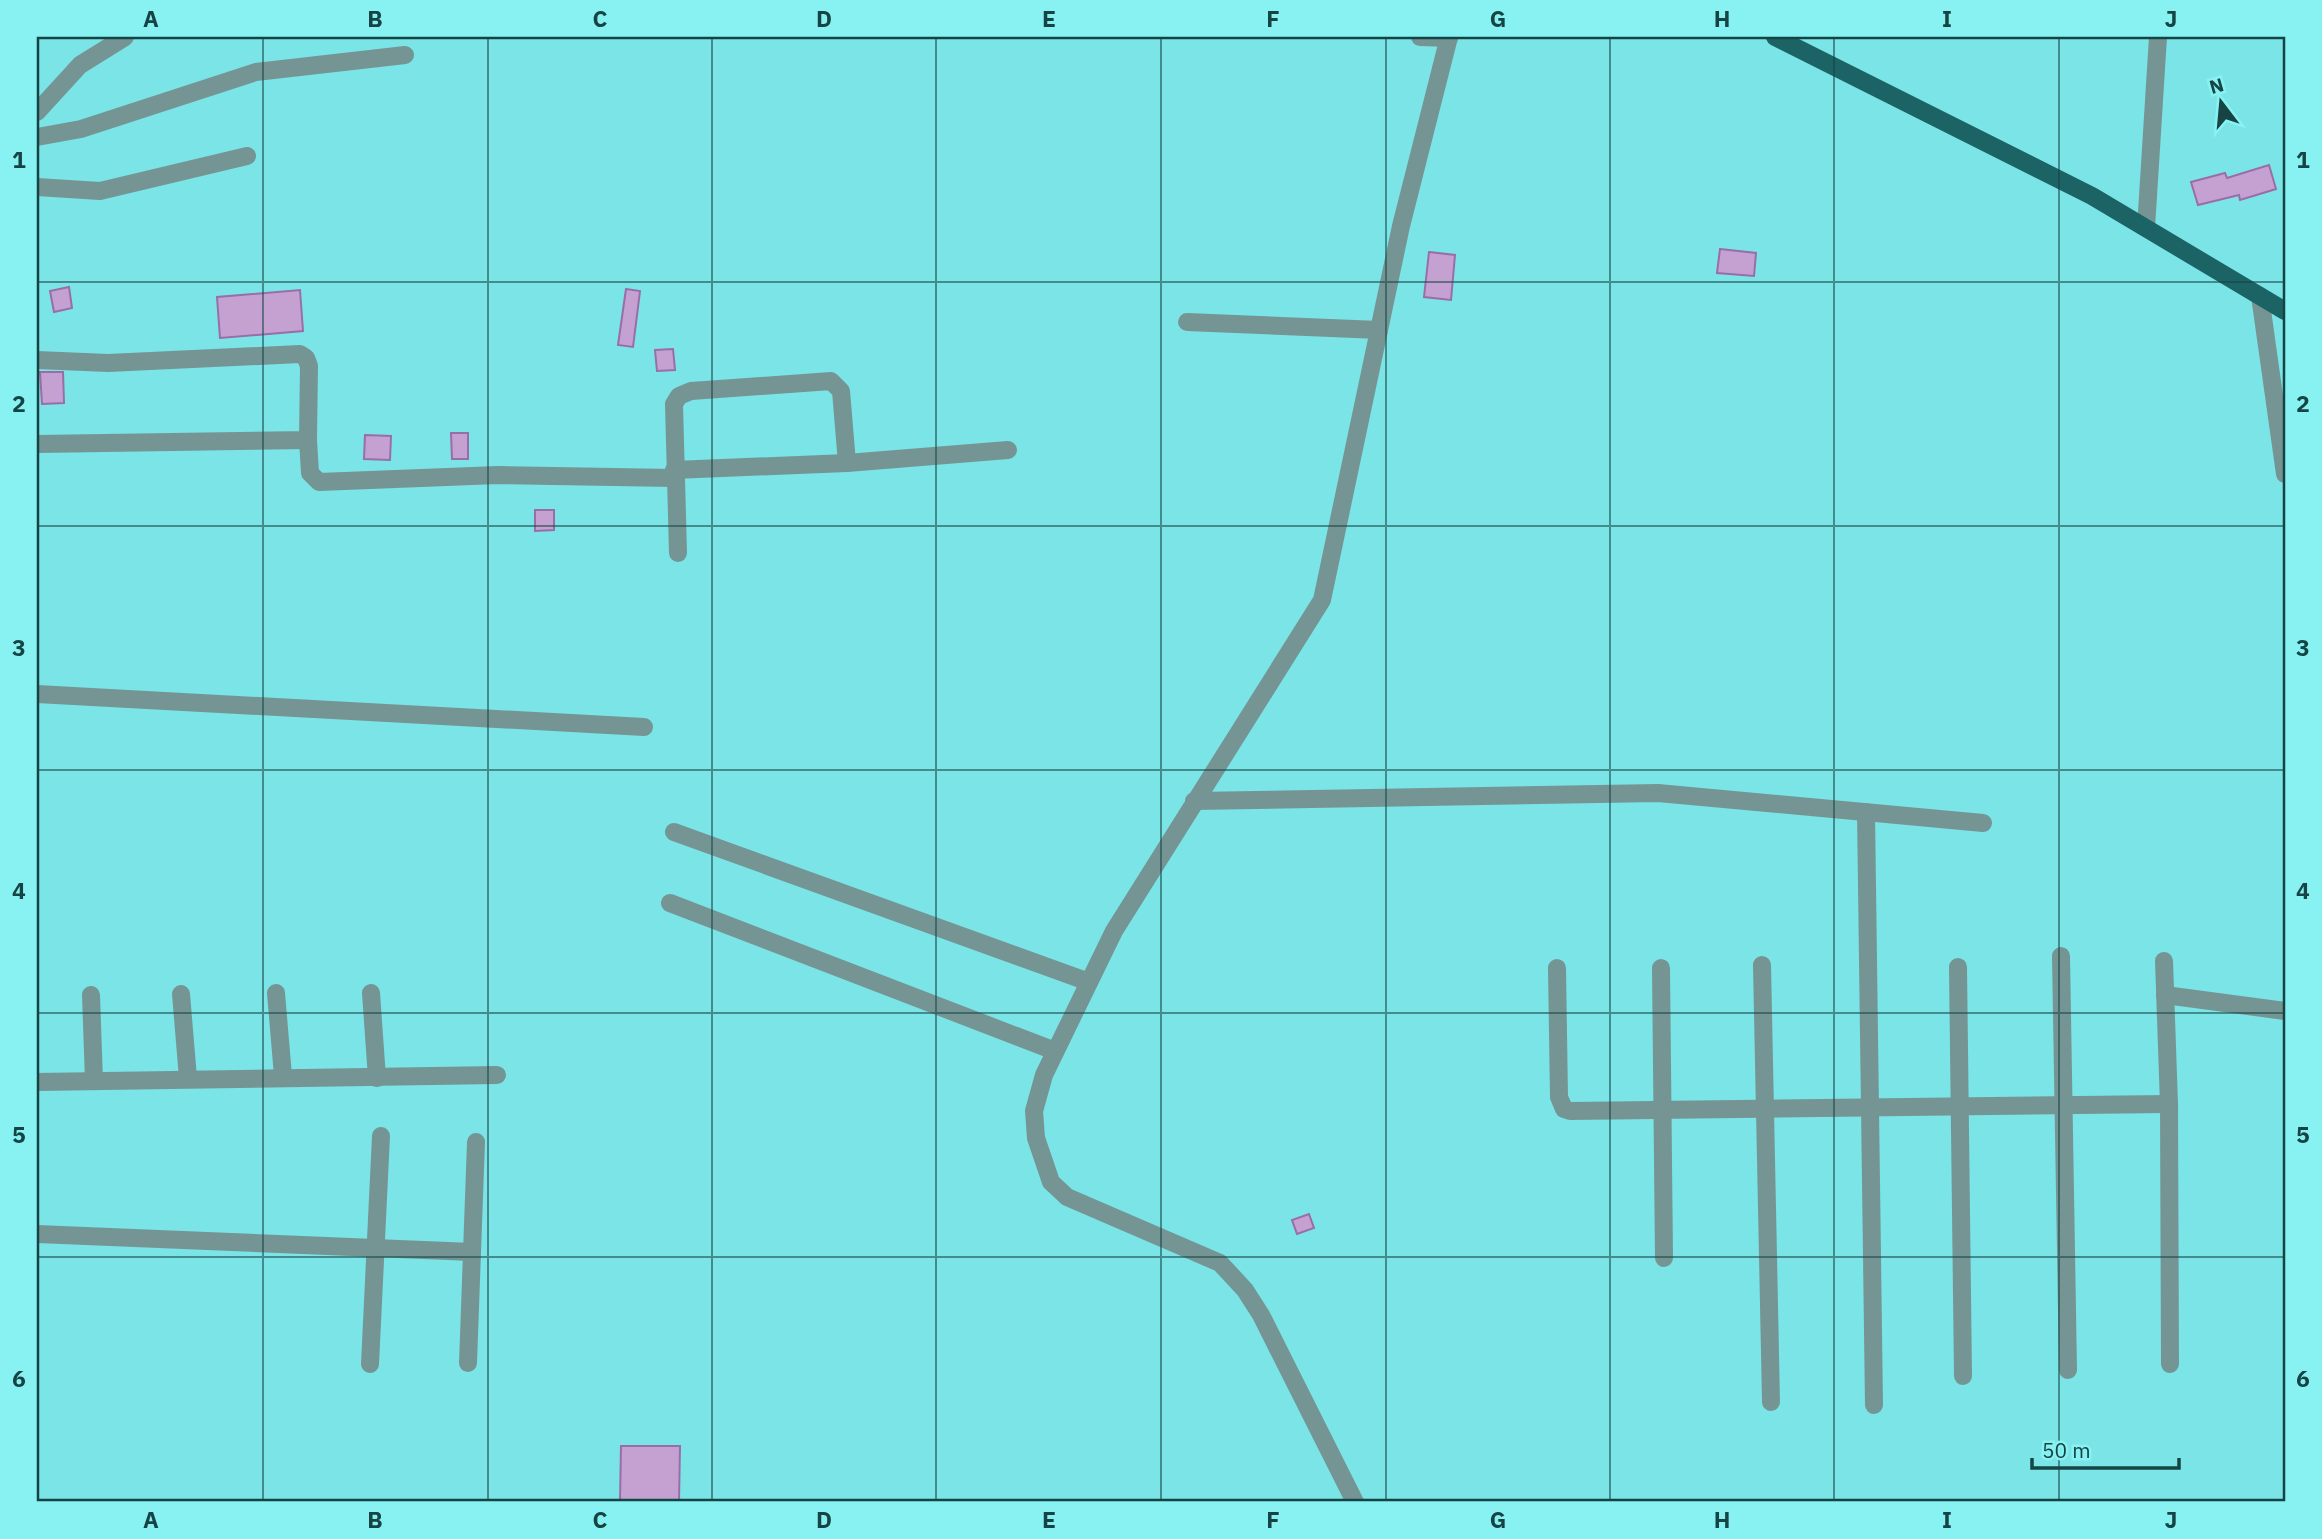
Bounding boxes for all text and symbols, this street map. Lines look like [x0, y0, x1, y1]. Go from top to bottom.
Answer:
text: A [143, 3, 159, 33]
text: B [367, 3, 383, 33]
text: C [593, 3, 608, 33]
text: D [816, 3, 832, 33]
text: E [1042, 3, 1056, 33]
text: F [1266, 3, 1280, 33]
text: G [1490, 3, 1506, 33]
text: H [1714, 3, 1730, 33]
text: I [1942, 3, 1952, 33]
text: J [2165, 3, 2177, 33]
north arrow [2186, 66, 2256, 136]
text: N [2206, 72, 2226, 99]
text: 1 [12, 144, 26, 174]
text: 1 [2296, 144, 2310, 174]
text: 2 [12, 388, 26, 418]
text: 2 [2296, 388, 2310, 418]
text: 3 [12, 632, 26, 662]
text: 3 [2296, 632, 2310, 662]
text: 4 [12, 875, 26, 905]
text: 4 [2296, 875, 2310, 905]
text: 5 [12, 1119, 26, 1149]
text: 5 [2296, 1119, 2310, 1149]
text: 6 [12, 1363, 26, 1393]
text: 6 [2296, 1363, 2310, 1393]
scale bar [2032, 1427, 2178, 1471]
text: 50 m [2042, 1436, 2091, 1464]
text: A [143, 1504, 159, 1534]
text: B [367, 1504, 383, 1534]
text: C [593, 1504, 608, 1534]
text: D [816, 1504, 832, 1534]
text: E [1042, 1504, 1056, 1534]
text: F [1266, 1504, 1280, 1534]
text: G [1490, 1504, 1506, 1534]
text: H [1714, 1504, 1730, 1534]
text: I [1942, 1504, 1952, 1534]
text: J [2165, 1504, 2177, 1534]

